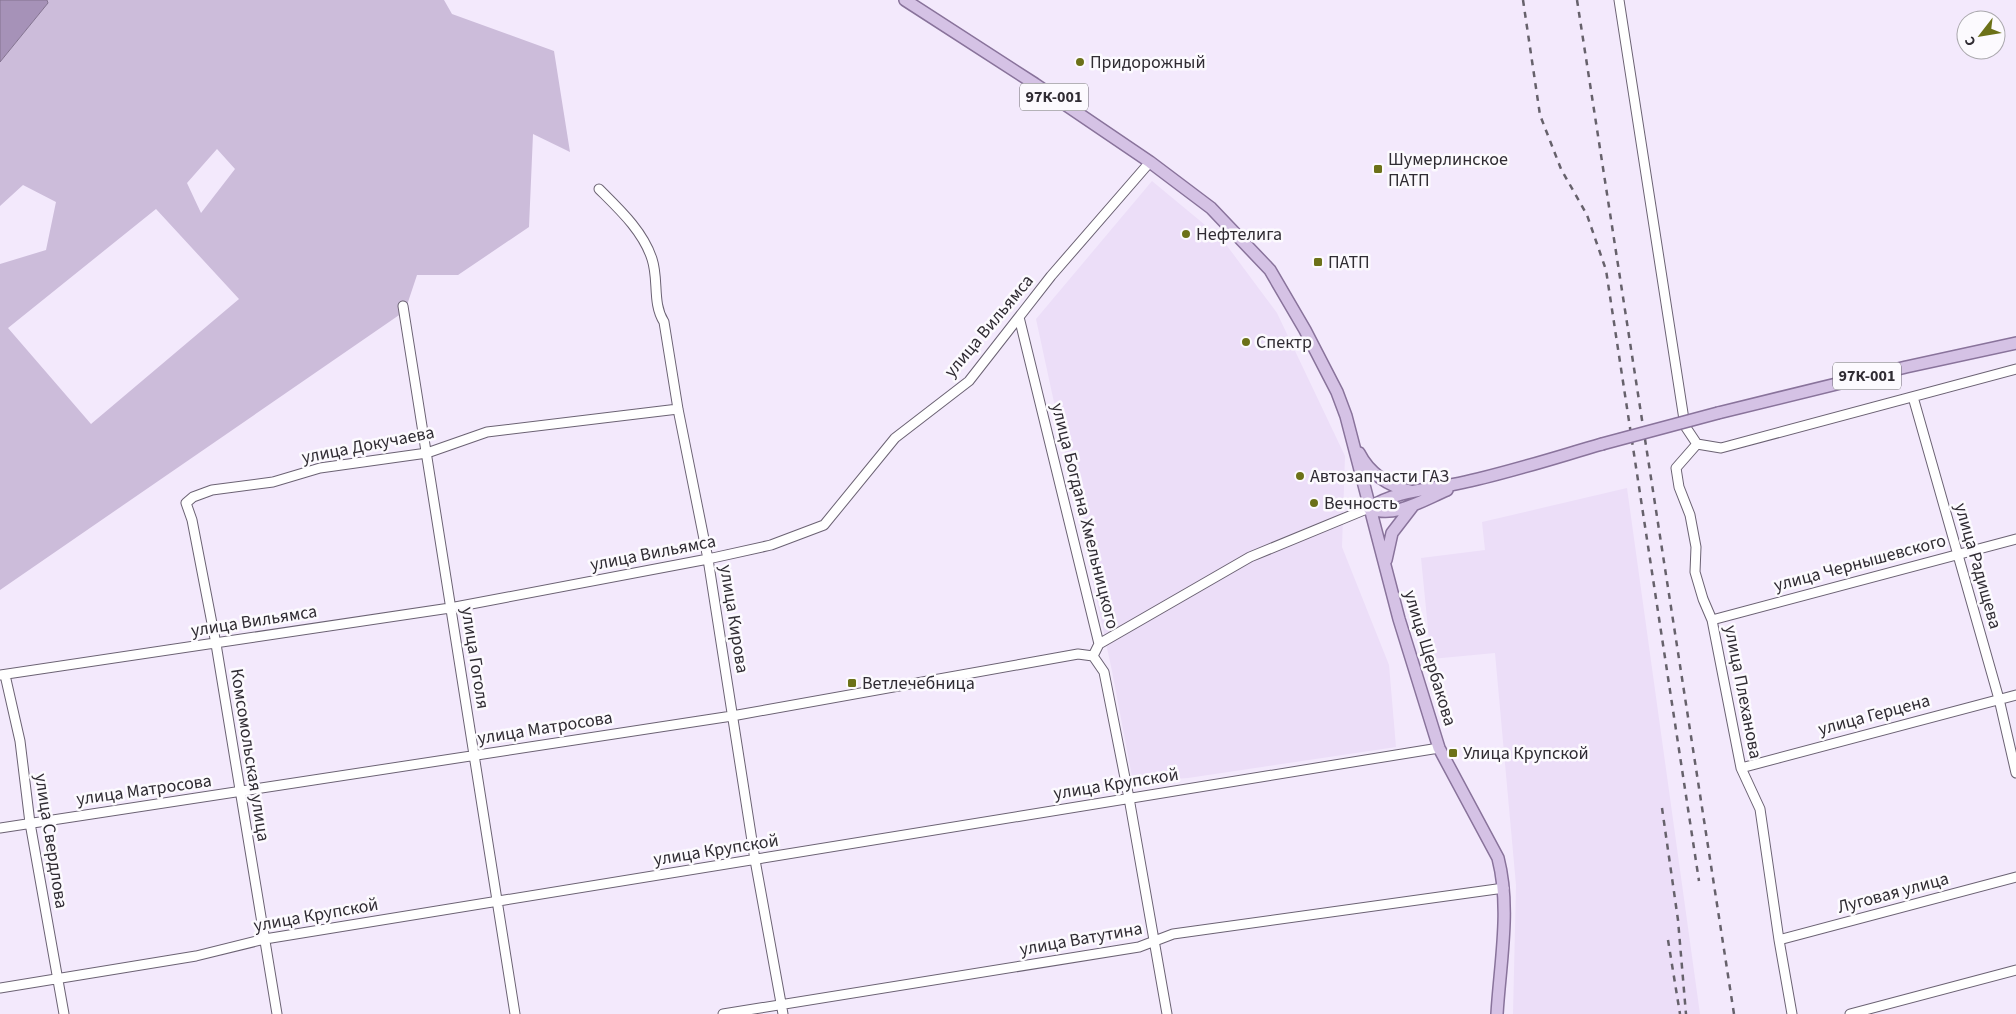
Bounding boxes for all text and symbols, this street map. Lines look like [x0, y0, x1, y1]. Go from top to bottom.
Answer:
north arrow [1956, 10, 2006, 60]
text: С [1960, 33, 1981, 50]
place label: Придорожный [1090, 50, 1206, 75]
marker: Придорожный [1074, 56, 1086, 68]
road number: 97К-001 [1020, 84, 1088, 110]
place label: Шумерлинское ПАТП [1388, 147, 1508, 193]
marker: Шумерлинское ПАТП [1372, 163, 1384, 175]
place label: Нефтелига [1196, 222, 1282, 247]
marker: Нефтелига [1180, 228, 1192, 240]
place label: ПАТП [1328, 250, 1370, 275]
marker: ПАТП [1312, 256, 1324, 268]
street label: улица Вильямса [938, 269, 1040, 383]
place label: Спектр [1256, 330, 1312, 355]
marker: Спектр [1240, 336, 1252, 348]
road number: 97К-001 [1833, 362, 1901, 390]
street label: улица Богдана Хмельницкого [1045, 400, 1125, 632]
street label: улица Докучаева [300, 420, 436, 470]
place label: Автозапчасти ГАЗ [1310, 464, 1449, 489]
marker: Автозапчасти ГАЗ [1294, 470, 1306, 482]
place label: Вечность [1324, 491, 1398, 516]
marker: Вечность [1308, 497, 1320, 509]
street label: улица Радищева [1948, 500, 2008, 632]
street label: улица Чернышевского [1771, 528, 1949, 598]
street label: улица Вильямса [588, 529, 718, 577]
street label: улица Кирова [713, 563, 755, 675]
street label: улица Щербакова [1397, 587, 1463, 729]
street label: улица Вильямса [189, 599, 319, 643]
street label: улица Гоголя [455, 605, 495, 711]
street label: улица Плеханова [1718, 623, 1768, 761]
street label: Комсомольская улица [224, 667, 276, 843]
place label: Ветлечебница [862, 671, 975, 696]
marker: Ветлечебница [846, 677, 858, 689]
street label: улица Герцена [1815, 688, 1933, 742]
street label: улица Матросова [476, 705, 614, 751]
place label: Улица Крупской [1463, 741, 1589, 766]
marker: Улица Крупской [1447, 747, 1459, 759]
street label: улица Крупской [1052, 762, 1180, 806]
street label: улица Матросова [75, 768, 213, 812]
street label: улица Свердлова [28, 772, 74, 910]
street label: улица Крупской [652, 828, 780, 872]
street label: Луговая улица [1835, 866, 1951, 920]
street label: улица Крупской [252, 892, 380, 938]
street label: улица Ватутина [1018, 916, 1144, 962]

